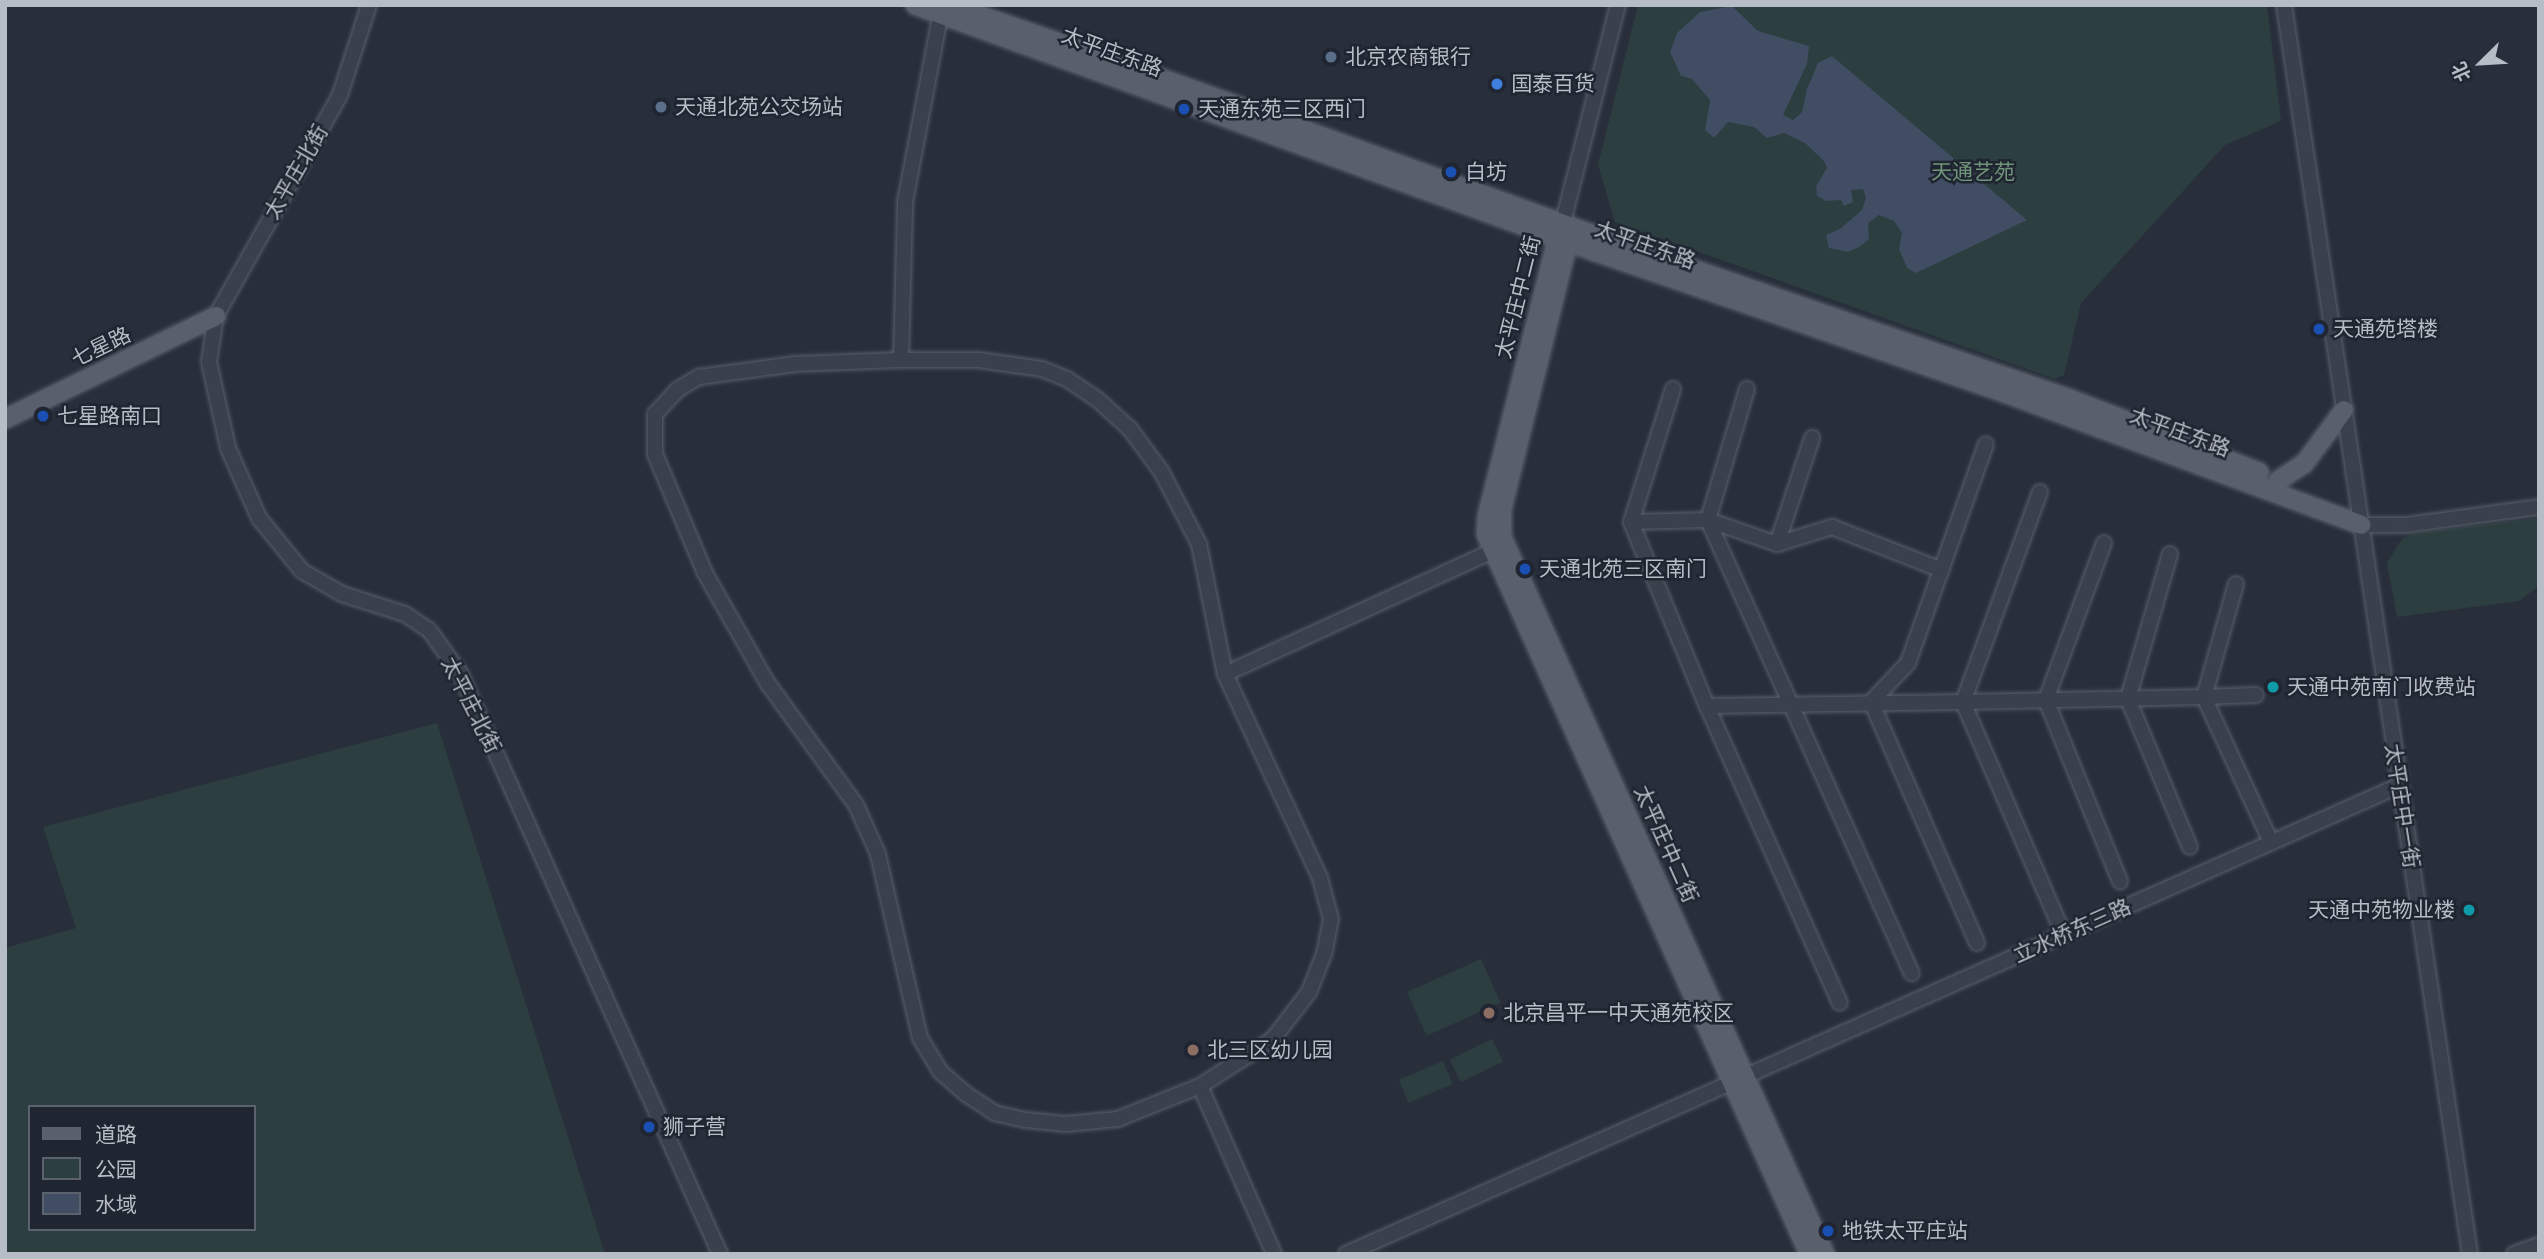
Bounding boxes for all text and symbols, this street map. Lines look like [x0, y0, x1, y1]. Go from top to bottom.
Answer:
street label: 太平庄东路 [1058, 22, 1166, 82]
north arrow [2446, 28, 2516, 98]
place label: 北京农商银行 [1345, 44, 1471, 70]
marker: 北京农商银行 [1323, 49, 1339, 65]
text: 北 [2446, 58, 2477, 86]
place label: 国泰百货 [1511, 71, 1595, 97]
marker: 国泰百货 [1489, 76, 1505, 92]
place label: 天通北苑公交场站 [675, 94, 843, 120]
place label: 天通东苑三区西门 [1198, 96, 1366, 122]
marker: 天通北苑公交场站 [653, 99, 669, 115]
marker: 天通东苑三区西门 [1176, 101, 1192, 117]
street label: 太平庄北街 [259, 120, 333, 224]
place label: 白坊 [1465, 159, 1507, 185]
park label: 天通艺苑 [1931, 159, 2015, 185]
marker: 白坊 [1443, 164, 1459, 180]
street label: 太平庄东路 [1591, 216, 1699, 274]
street label: 太平庄中二街 [1491, 233, 1545, 361]
place label: 天通苑塔楼 [2333, 316, 2438, 342]
marker: 天通苑塔楼 [2311, 321, 2327, 337]
street label: 七星路 [67, 322, 135, 372]
street label: 太平庄东路 [2126, 402, 2234, 462]
place label: 七星路南口 [57, 403, 162, 429]
marker: 七星路南口 [35, 408, 51, 424]
place label: 天通北苑三区南门 [1539, 556, 1707, 582]
marker: 天通北苑三区南门 [1517, 561, 1533, 577]
street label: 太平庄北街 [436, 653, 506, 757]
place label: 天通中苑南门收费站 [2287, 674, 2476, 700]
marker: 天通中苑南门收费站 [2265, 679, 2281, 695]
street label: 太平庄中一街 [2380, 742, 2424, 870]
street label: 太平庄中二街 [1629, 781, 1703, 907]
street label: 立水桥东三路 [2009, 894, 2135, 968]
place label: 天通中苑物业楼 [2308, 897, 2455, 923]
marker: 天通中苑物业楼 [2461, 902, 2477, 918]
place label: 北京昌平一中天通苑校区 [1503, 1000, 1734, 1026]
marker: 北京昌平一中天通苑校区 [1481, 1005, 1497, 1021]
place label: 北三区幼儿园 [1207, 1037, 1333, 1063]
marker: 北三区幼儿园 [1185, 1042, 1201, 1058]
legend [28, 1105, 256, 1231]
place label: 狮子营 [663, 1114, 726, 1140]
marker: 狮子营 [641, 1119, 657, 1135]
text: 道路 [95, 1121, 137, 1149]
text: 公园 [95, 1156, 137, 1184]
text: 水域 [95, 1191, 137, 1219]
place label: 地铁太平庄站 [1842, 1218, 1968, 1244]
marker: 地铁太平庄站 [1820, 1223, 1836, 1239]

